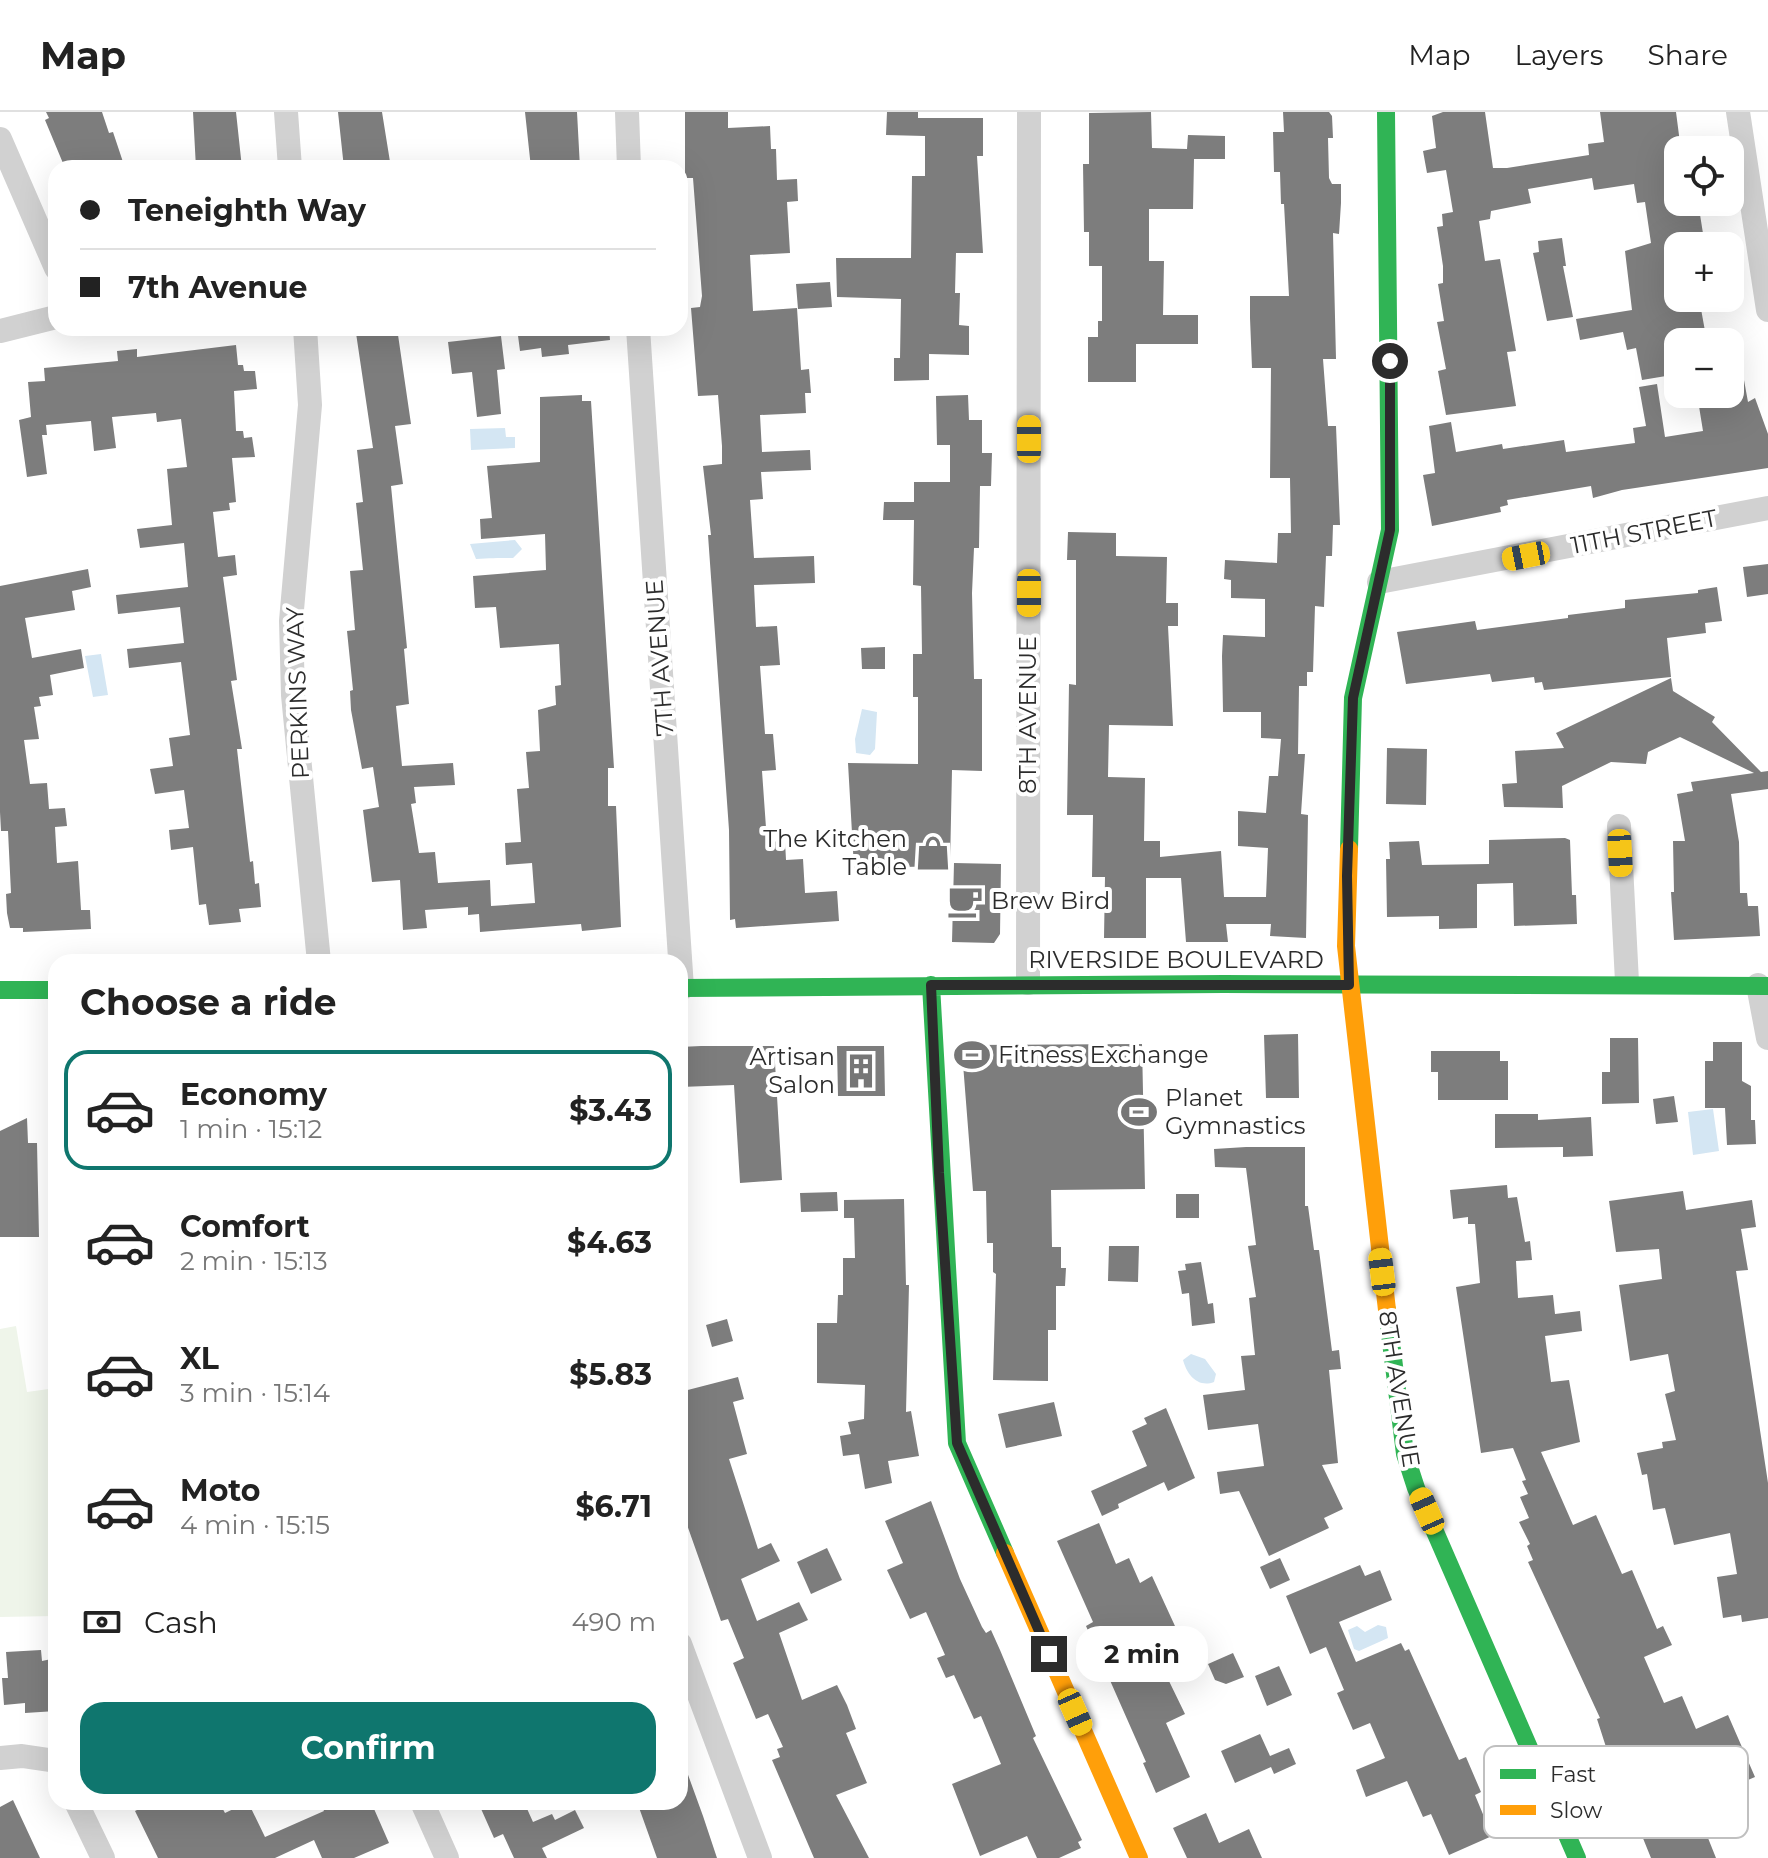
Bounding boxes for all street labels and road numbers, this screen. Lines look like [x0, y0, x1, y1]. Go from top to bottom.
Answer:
street label: 11TH STREET [1568, 503, 1720, 560]
street label: 7TH AVENUE [640, 579, 679, 737]
street label: PERKINS WAY [280, 606, 315, 780]
street label: 8TH AVENUE [1013, 636, 1042, 794]
street label: RIVERSIDE BOULEVARD [1028, 945, 1324, 974]
street label: 8TH AVENUE [1373, 1309, 1426, 1469]

